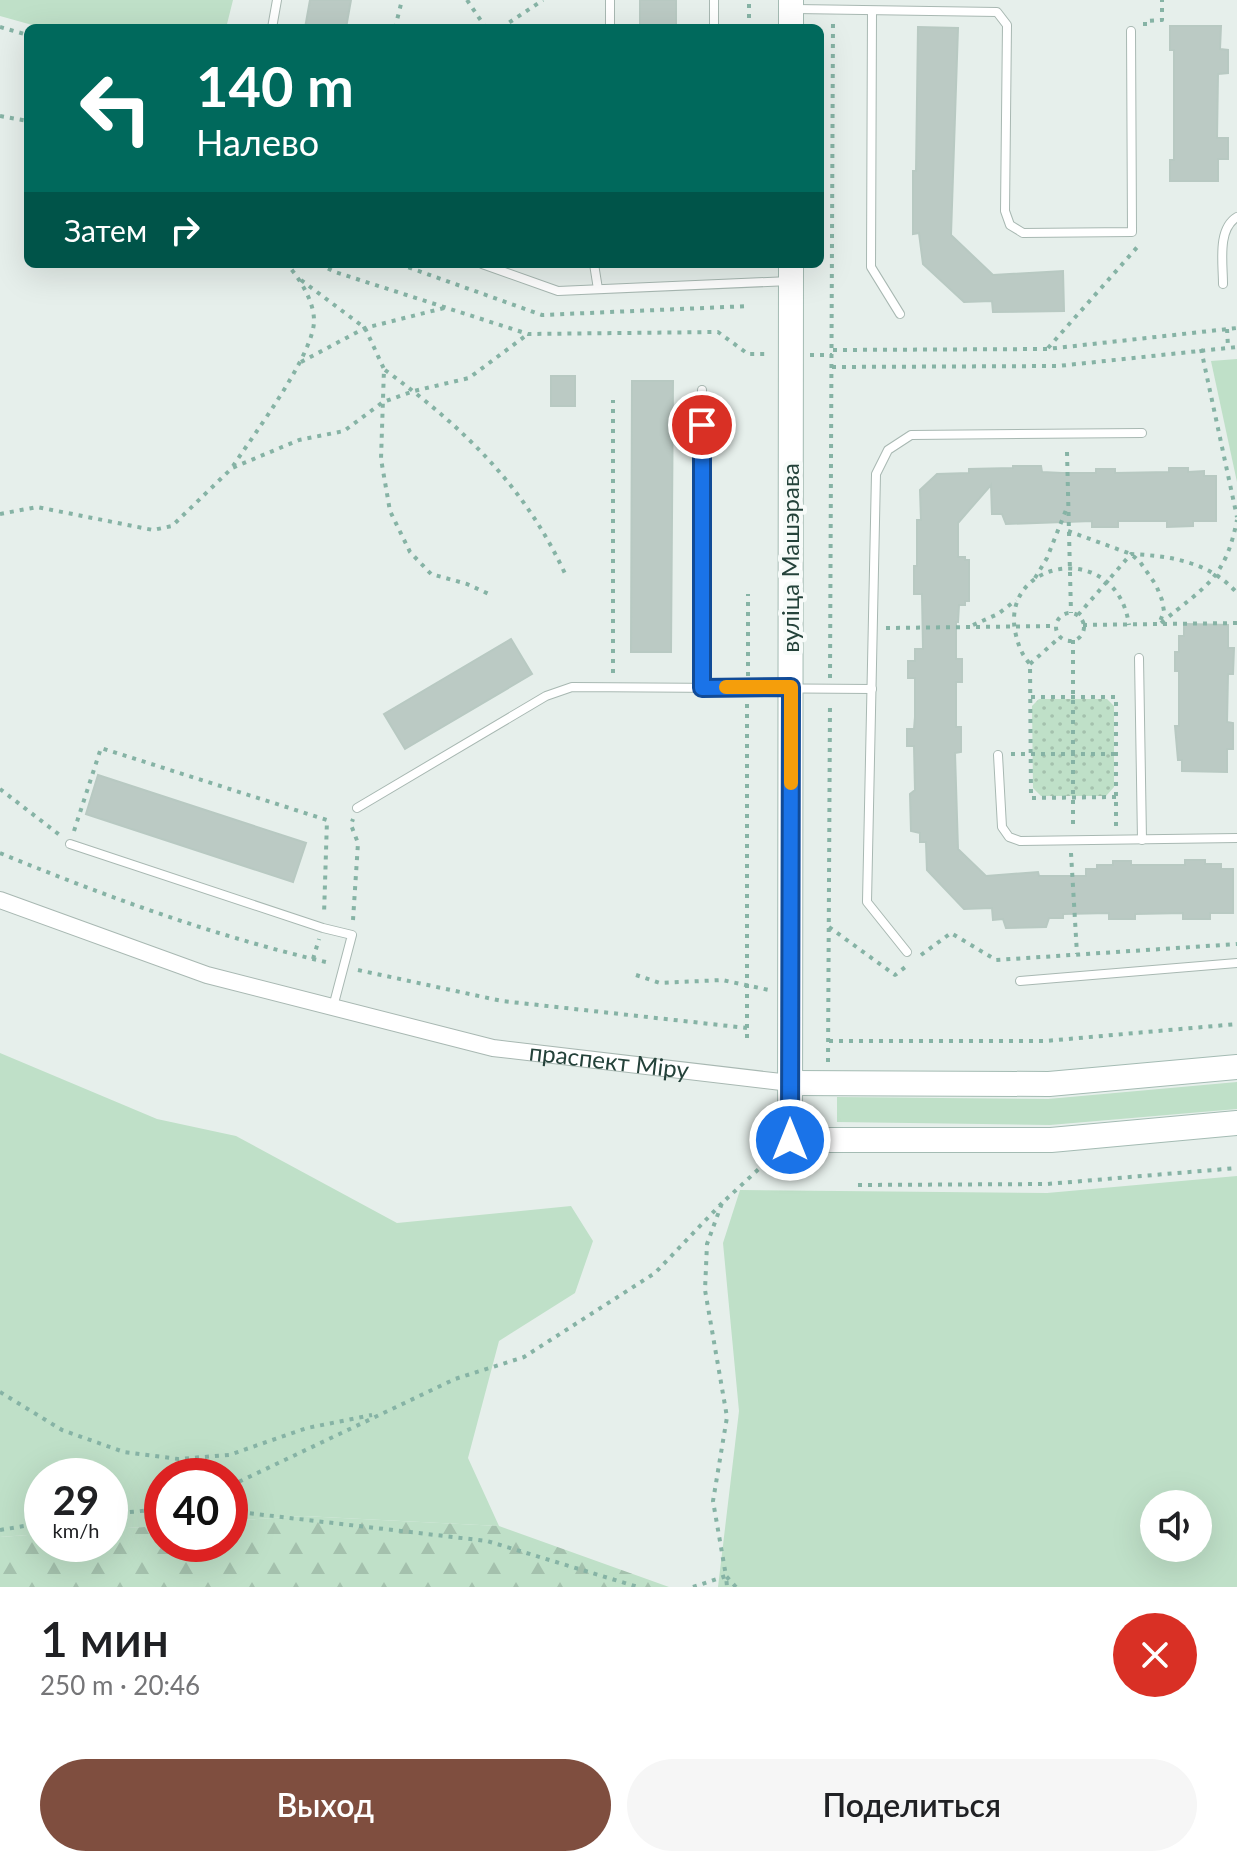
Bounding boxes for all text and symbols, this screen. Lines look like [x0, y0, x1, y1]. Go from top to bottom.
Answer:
text: 140 m [196, 52, 354, 119]
icon: left [64, 56, 168, 160]
text: Налево [196, 120, 319, 164]
icon: right [163, 208, 207, 252]
text: Затем [64, 212, 147, 248]
pin [668, 391, 736, 459]
icon: arrive [680, 403, 724, 447]
street label: вуліца Машэрава [775, 463, 804, 653]
street label: праспект Міру [528, 1036, 691, 1084]
position arrow [748, 1098, 832, 1182]
speed limit sign: 40 [144, 1458, 248, 1562]
text: 29 [53, 1476, 99, 1524]
map controls [1140, 1490, 1212, 1562]
button: sound [1140, 1490, 1212, 1562]
text: km/h [53, 1518, 99, 1542]
text: 1 мин [40, 1610, 169, 1667]
button: close [1113, 1613, 1197, 1697]
text: 250 m · 20:46 [40, 1669, 200, 1701]
button: Выход [40, 1759, 611, 1851]
button: Поделиться [627, 1759, 1197, 1851]

